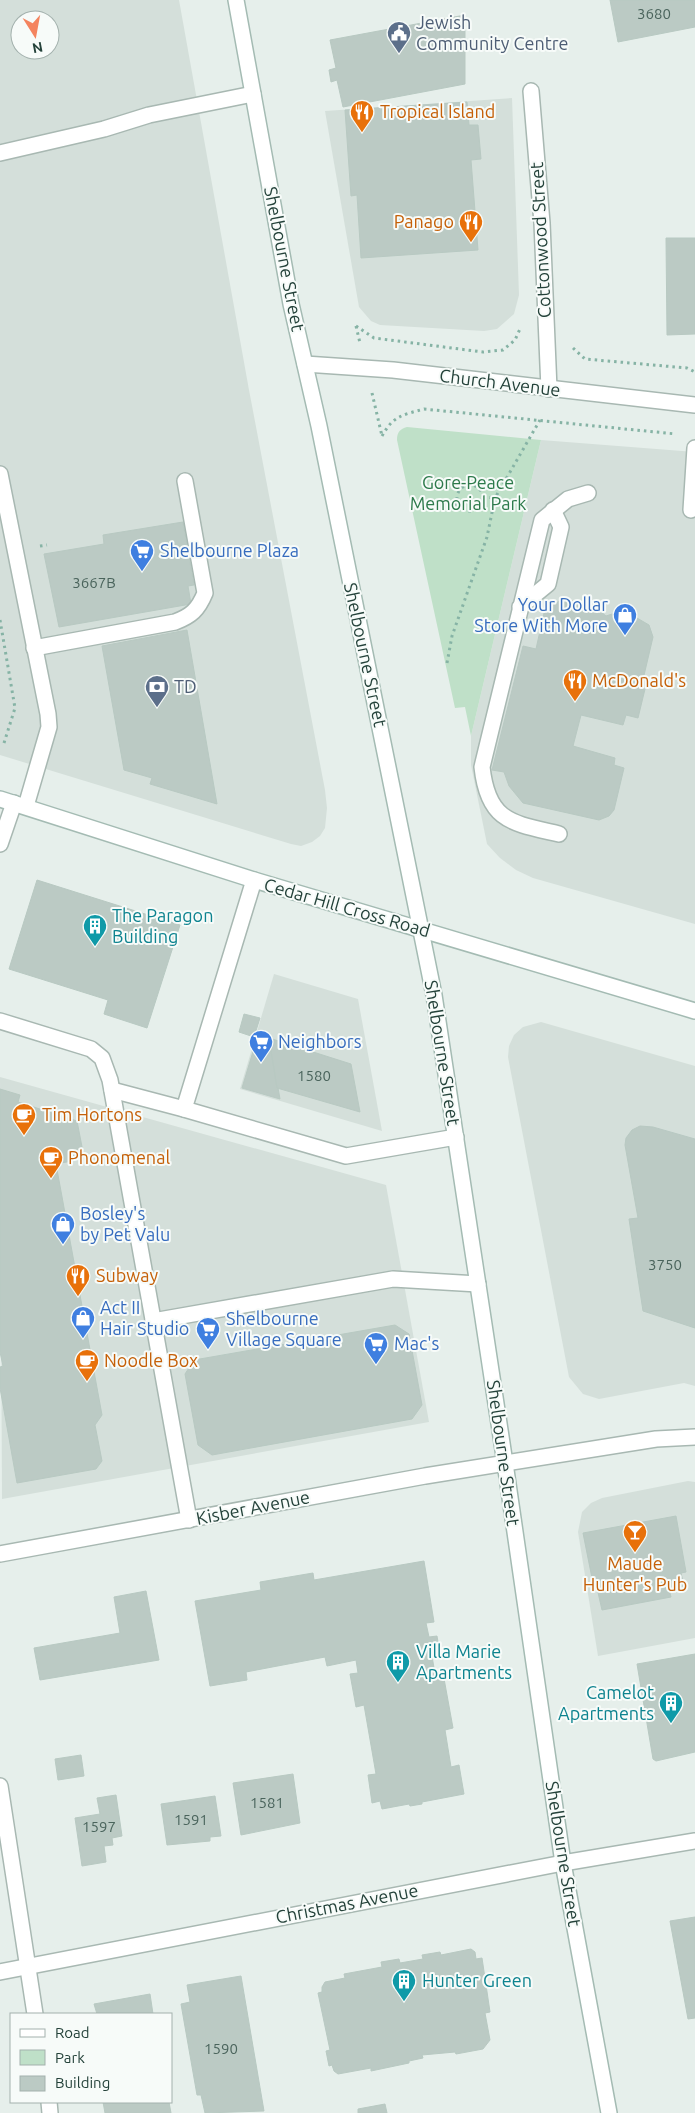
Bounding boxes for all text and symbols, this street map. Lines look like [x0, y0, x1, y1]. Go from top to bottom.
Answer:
house number: 3680 [637, 5, 671, 22]
north arrow [10, 10, 60, 60]
place label: Jewish Community Centre [416, 12, 568, 53]
public building icon: Jewish Community Centre [386, 20, 412, 54]
text: N [31, 39, 44, 57]
restaurant icon: Tropical Island [349, 99, 375, 133]
place label: Tropical Island [380, 101, 495, 121]
street label: Cottonwood Street [526, 161, 554, 319]
street label: Shelbourne Street [261, 185, 309, 333]
restaurant icon: Panago [458, 209, 484, 243]
place label: Panago [394, 211, 454, 231]
street label: Church Avenue [438, 365, 562, 399]
park label: Gore-Peace Memorial Park [410, 472, 526, 513]
supermarket icon: Shelbourne Plaza [129, 538, 155, 572]
place label: Shelbourne Plaza [160, 540, 299, 560]
house number: 3667B [72, 574, 116, 591]
street label: Shelbourne Street [341, 581, 391, 729]
place label: Your Dollar Store With More [474, 594, 608, 635]
shop icon: Your Dollar Store With More [612, 602, 638, 636]
restaurant icon: McDonald's [562, 668, 588, 702]
place label: McDonald's [592, 670, 686, 690]
bank icon: TD [144, 674, 170, 708]
place label: TD [174, 676, 197, 696]
street label: Cedar Hill Cross Road [262, 874, 433, 940]
place label: The Paragon Building [112, 905, 213, 946]
building icon: The Paragon Building [82, 913, 108, 947]
street label: Shelbourne Street [422, 979, 464, 1127]
supermarket icon: Neighbors [248, 1029, 274, 1063]
place label: Neighbors [278, 1031, 362, 1051]
house number: 1580 [297, 1067, 331, 1084]
cafe icon: Tim Hortons [11, 1102, 37, 1136]
place label: Tim Hortons [42, 1104, 142, 1124]
cafe icon: Phonomenal [38, 1145, 64, 1179]
place label: Phonomenal [68, 1147, 170, 1167]
place label: Bosley's by Pet Valu [80, 1203, 170, 1244]
shop icon: Bosley's by Pet Valu [50, 1211, 76, 1245]
house number: 3750 [648, 1256, 682, 1273]
restaurant icon: Subway [65, 1263, 91, 1297]
place label: Subway [96, 1265, 158, 1285]
place label: Act II Hair Studio [100, 1297, 189, 1338]
shop icon: Act II Hair Studio [70, 1305, 96, 1339]
place label: Shelbourne Village Square [226, 1308, 342, 1349]
supermarket icon: Shelbourne Village Square [195, 1316, 221, 1350]
supermarket icon: Mac's [363, 1331, 389, 1365]
place label: Mac's [394, 1333, 440, 1353]
cafe icon: Noodle Box [74, 1348, 100, 1382]
place label: Noodle Box [104, 1350, 198, 1370]
street label: Shelbourne Street [484, 1379, 524, 1527]
street label: Kisber Avenue [194, 1486, 311, 1528]
bar icon: Maude Hunter's Pub [622, 1519, 648, 1553]
place label: Maude Hunter's Pub [583, 1553, 687, 1594]
place label: Villa Marie Apartments [416, 1641, 512, 1682]
building icon: Villa Marie Apartments [385, 1649, 411, 1683]
place label: Camelot Apartments [558, 1682, 654, 1723]
building icon: Camelot Apartments [658, 1690, 684, 1724]
street label: Shelbourne Street [543, 1780, 585, 1928]
house number: 1581 [250, 1794, 284, 1811]
house number: 1591 [174, 1811, 208, 1828]
house number: 1597 [82, 1818, 116, 1835]
street label: Christmas Avenue [274, 1879, 420, 1927]
building icon: Hunter Green [391, 1968, 417, 2002]
place label: Hunter Green [422, 1970, 532, 1990]
legend [10, 2013, 172, 2103]
text: Road [55, 2024, 90, 2041]
house number: 1590 [204, 2040, 238, 2057]
text: Park [55, 2049, 85, 2066]
text: Building [55, 2074, 110, 2091]

